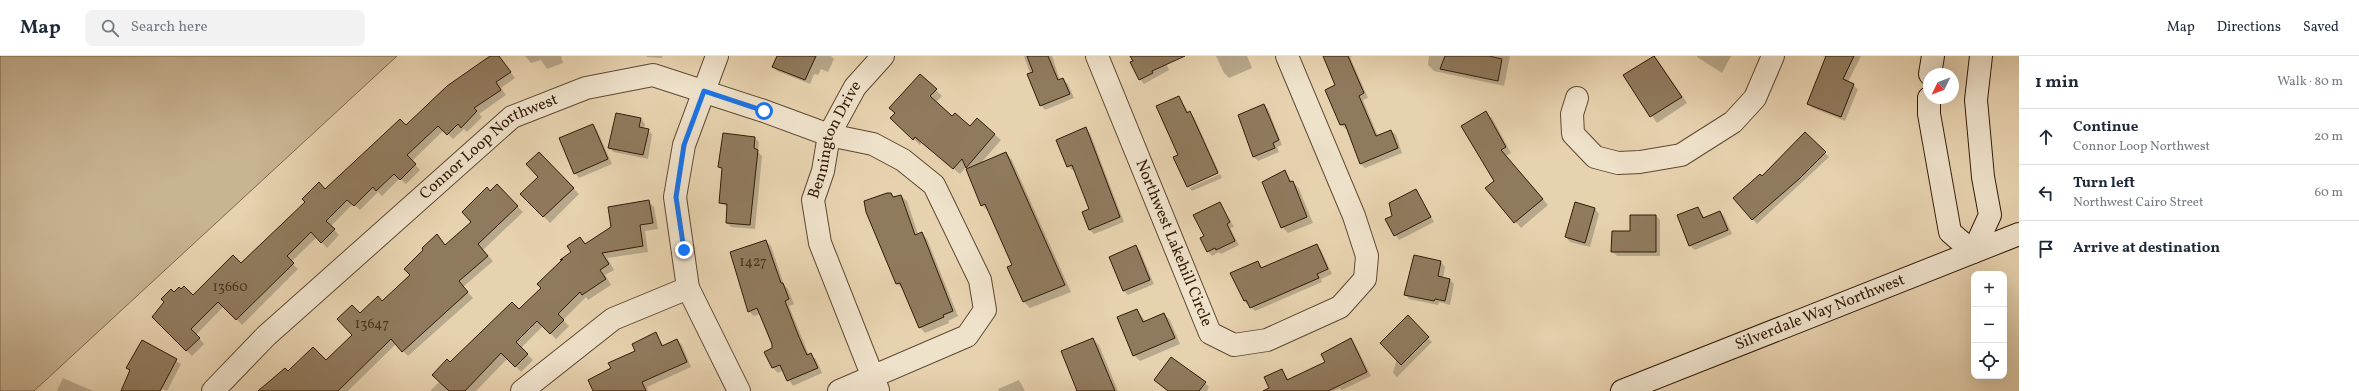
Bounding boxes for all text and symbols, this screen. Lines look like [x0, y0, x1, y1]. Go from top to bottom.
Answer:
search box [85, 10, 365, 46]
text: Map [20, 15, 61, 41]
icon: search [99, 17, 121, 39]
text: Search here [131, 17, 208, 38]
text: Map [2167, 18, 2195, 37]
text: Directions [2217, 18, 2281, 37]
text: Saved [2303, 18, 2339, 37]
north arrow [1923, 68, 1959, 104]
text: 1 min [2035, 71, 2079, 94]
text: Walk · 80 m [2277, 73, 2343, 91]
street label: Bennington Drive [803, 76, 867, 202]
street label: Connor Loop Northwest [415, 89, 562, 205]
route start [755, 102, 773, 120]
text: Continue [2073, 117, 2138, 138]
icon: ahead [2035, 126, 2057, 148]
text: 20 m [2314, 128, 2343, 146]
text: Connor Loop Northwest [2073, 138, 2210, 156]
street label: Northwest Lakehill Circle [1129, 156, 1217, 330]
text: Turn left [2073, 173, 2135, 194]
icon: left [2035, 182, 2057, 204]
text: 60 m [2315, 184, 2343, 202]
text: Northwest Cairo Street [2073, 194, 2204, 212]
icon: arrive [2035, 238, 2057, 260]
text: Arrive at destination [2073, 238, 2220, 259]
route end [675, 241, 693, 259]
house number: 1427 [739, 253, 767, 272]
street label: Silverdale Way Northwest [1732, 269, 1909, 356]
map controls [1971, 271, 2007, 379]
button: + [1971, 271, 2007, 307]
house number: 13660 [212, 278, 248, 297]
button: − [1971, 307, 2007, 343]
house number: 13647 [355, 315, 389, 334]
button: locate [1971, 343, 2007, 379]

